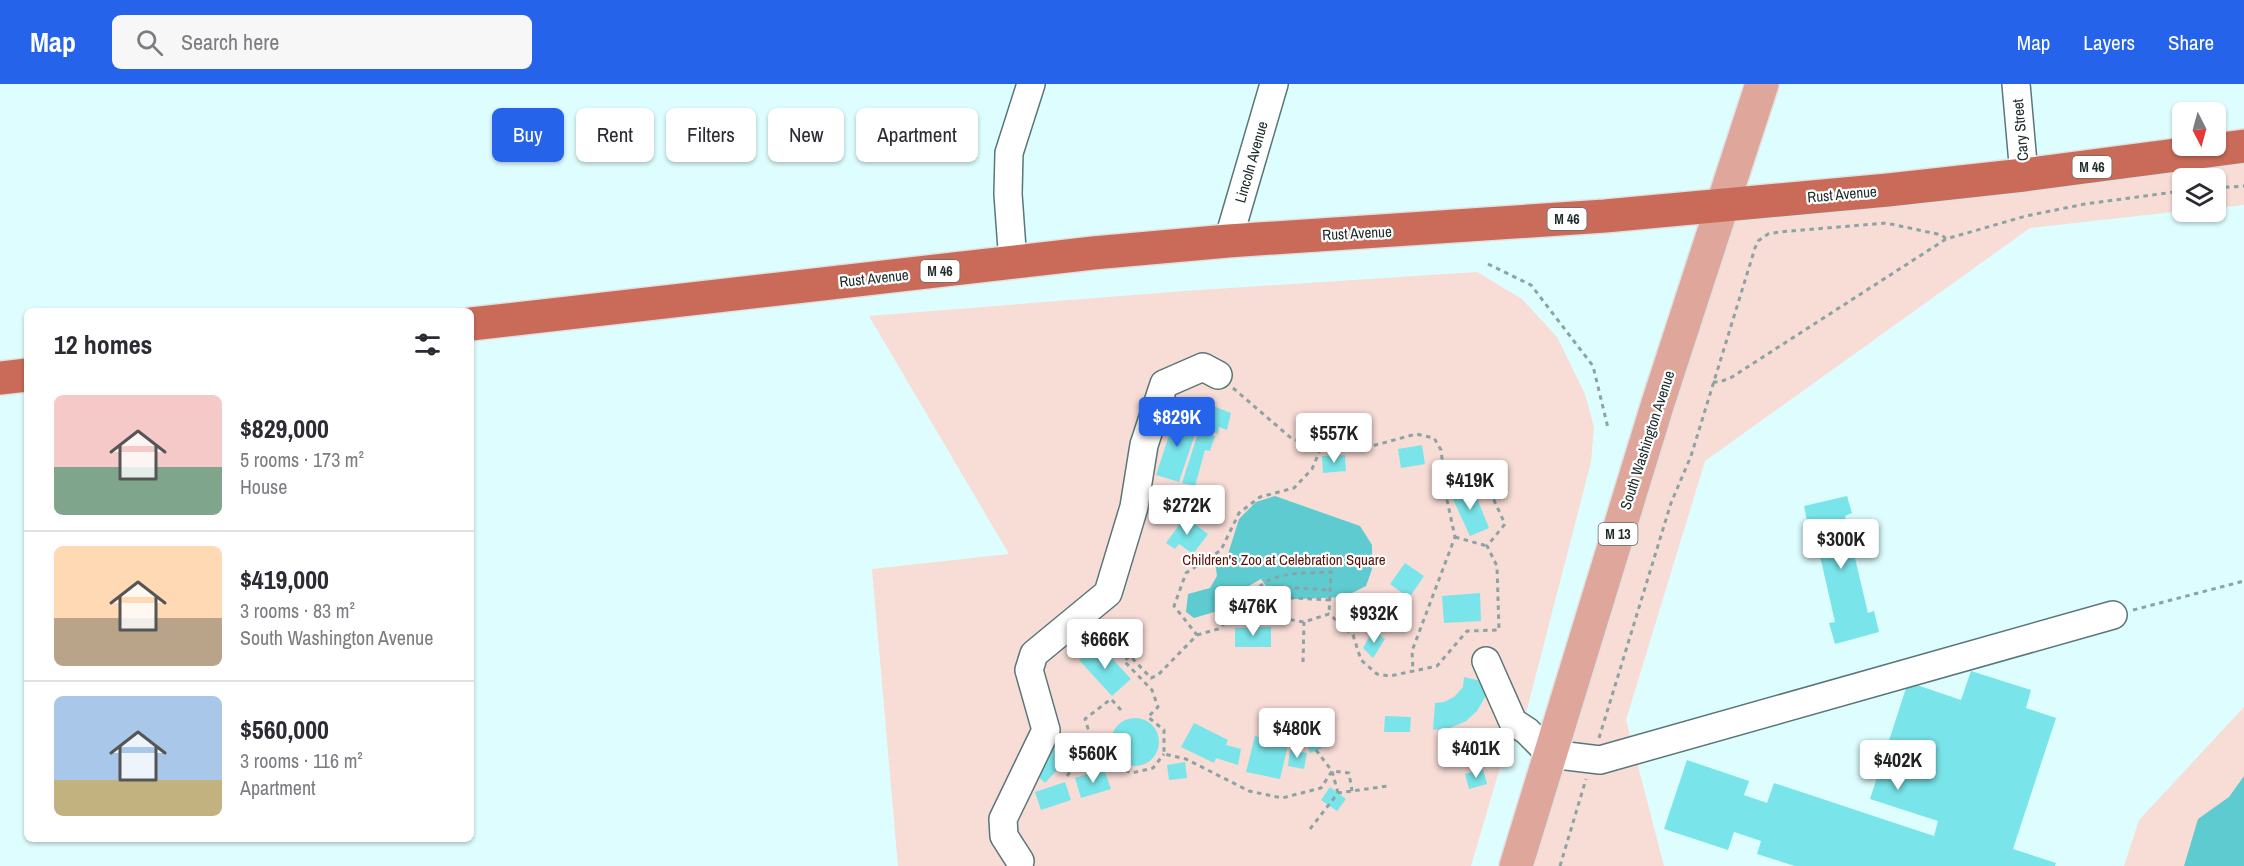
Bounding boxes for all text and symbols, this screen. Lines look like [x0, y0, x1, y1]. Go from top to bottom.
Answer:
search box [112, 15, 532, 69]
text: Map [30, 23, 76, 61]
icon: search [133, 26, 166, 59]
text: Search here [181, 27, 279, 57]
text: Map [2017, 28, 2050, 57]
text: Layers [2083, 28, 2135, 57]
text: Share [2168, 28, 2214, 57]
street label: Cary Street [2007, 98, 2033, 162]
north arrow [2172, 102, 2226, 156]
map controls [2172, 102, 2226, 222]
chip: Buy [492, 108, 564, 162]
chip: Rent [576, 108, 654, 162]
chip: Filters [666, 108, 756, 162]
chip: New [768, 108, 844, 162]
chip: Apartment [856, 108, 978, 162]
street label: Lincoln Avenue [1229, 119, 1273, 205]
road number: M 46 [2072, 156, 2112, 178]
button: layers [2172, 168, 2226, 222]
street label: Rust Avenue [1806, 180, 1878, 207]
road number: M 46 [1548, 208, 1586, 230]
street label: Rust Avenue [1322, 221, 1392, 245]
road number: M 46 [920, 260, 960, 282]
street label: Rust Avenue [838, 264, 910, 292]
text: 12 homes [54, 327, 152, 362]
icon: filters [411, 328, 444, 361]
street label: South Washington Avenue [1615, 368, 1679, 512]
pin: $829K [1135, 397, 1219, 448]
text: $829K [1153, 403, 1201, 430]
text: $829,000 [240, 411, 329, 446]
pin: $557K [1292, 413, 1376, 464]
icon: home [102, 419, 174, 491]
text: $557K [1310, 419, 1358, 446]
text: 5 rooms · 173 m² [240, 446, 364, 473]
pin: $419K [1428, 460, 1512, 511]
text: $419K [1446, 466, 1494, 493]
text: House [240, 473, 287, 500]
pin: $272K [1145, 485, 1229, 536]
text: $272K [1163, 491, 1211, 518]
pin: $300K [1799, 519, 1883, 570]
road number: M 13 [1598, 523, 1638, 545]
text: $300K [1817, 525, 1865, 552]
park label: Children's Zoo at Celebration Square [1182, 549, 1386, 570]
text: $419,000 [240, 562, 329, 597]
icon: home [102, 570, 174, 642]
pin: $476K [1211, 586, 1295, 637]
text: $476K [1229, 592, 1277, 619]
pin: $932K [1332, 593, 1416, 644]
text: 3 rooms · 83 m² [240, 597, 355, 624]
text: $932K [1350, 599, 1398, 626]
pin: $666K [1063, 619, 1147, 670]
text: South Washington Avenue [240, 624, 433, 651]
text: $666K [1081, 625, 1129, 652]
pin: $480K [1255, 708, 1339, 759]
text: $560,000 [240, 712, 329, 747]
text: $480K [1273, 714, 1321, 741]
icon: home [102, 720, 174, 792]
pin: $401K [1434, 728, 1518, 779]
pin: $560K [1051, 733, 1135, 784]
text: $401K [1452, 734, 1500, 761]
text: $560K [1069, 739, 1117, 766]
pin: $402K [1856, 740, 1940, 791]
text: $402K [1874, 746, 1922, 773]
text: 3 rooms · 116 m² [240, 747, 363, 774]
text: Apartment [240, 774, 316, 801]

